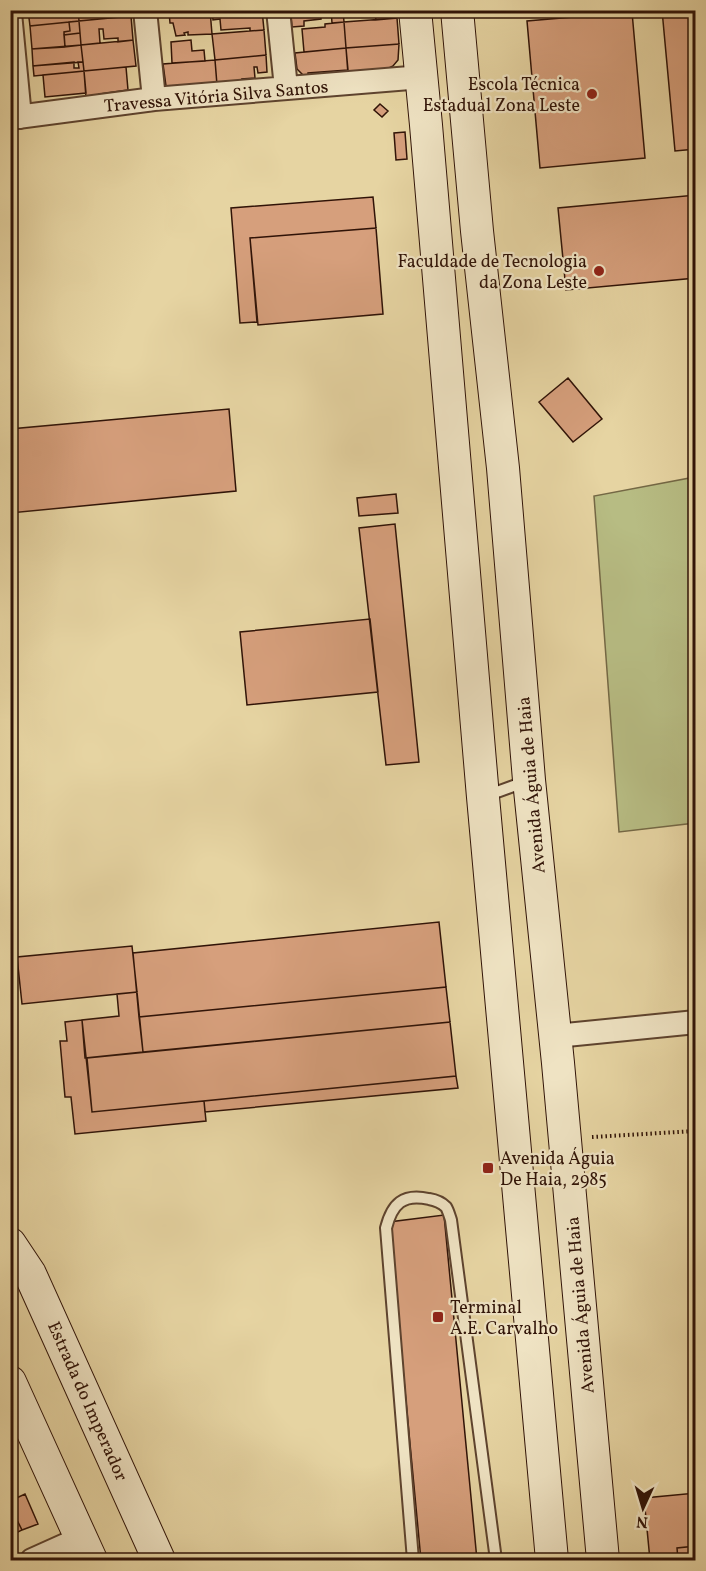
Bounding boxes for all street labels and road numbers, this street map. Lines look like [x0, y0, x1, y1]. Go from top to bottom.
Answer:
street label: Travessa Vitória Silva Santos [103, 75, 329, 120]
street label: Avenida Águia de Haia [512, 695, 553, 874]
street label: Avenida Águia de Haia [561, 1215, 602, 1394]
street label: Estrada do Imperador [40, 1318, 133, 1486]

